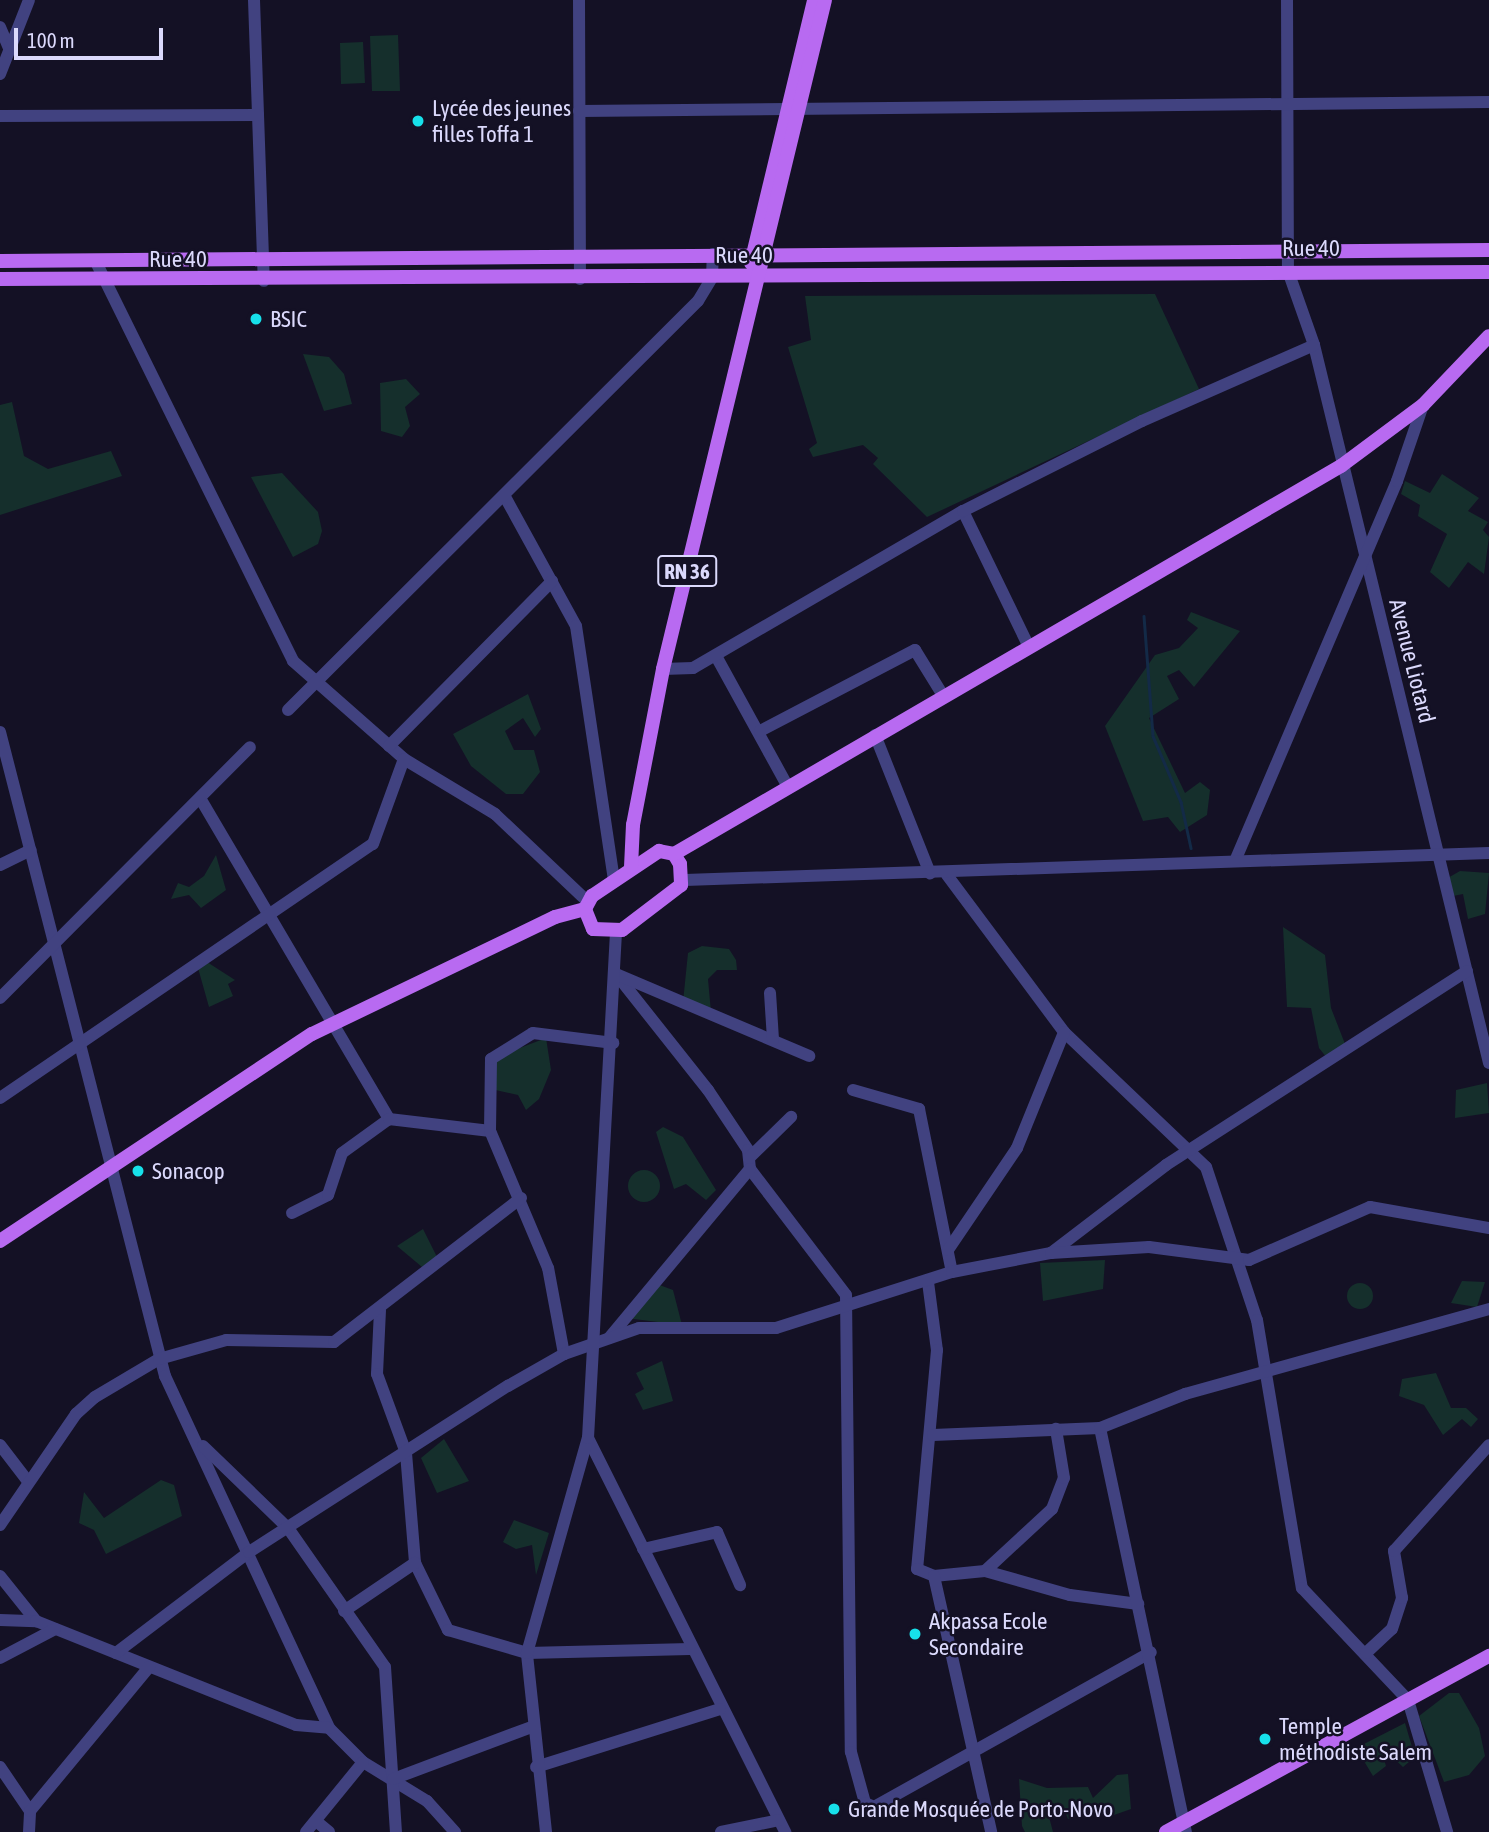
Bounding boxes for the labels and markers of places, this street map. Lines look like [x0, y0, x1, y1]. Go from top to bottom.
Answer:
place label: Lycée des jeunes filles Toffa 1 [432, 94, 571, 148]
marker: Lycée des jeunes filles Toffa 1 [410, 113, 426, 129]
place label: BSIC [270, 305, 307, 333]
marker: BSIC [248, 311, 264, 327]
place label: Sonacop [152, 1157, 225, 1185]
marker: Sonacop [130, 1163, 146, 1179]
place label: Akpassa Ecole Secondaire [929, 1607, 1047, 1661]
marker: Akpassa Ecole Secondaire [907, 1626, 923, 1642]
place label: Temple méthodiste Salem [1279, 1712, 1432, 1766]
marker: Temple méthodiste Salem [1257, 1731, 1273, 1747]
place label: Grande Mosquée de Porto-Novo [848, 1795, 1113, 1823]
marker: Grande Mosquée de Porto-Novo [826, 1801, 842, 1817]

